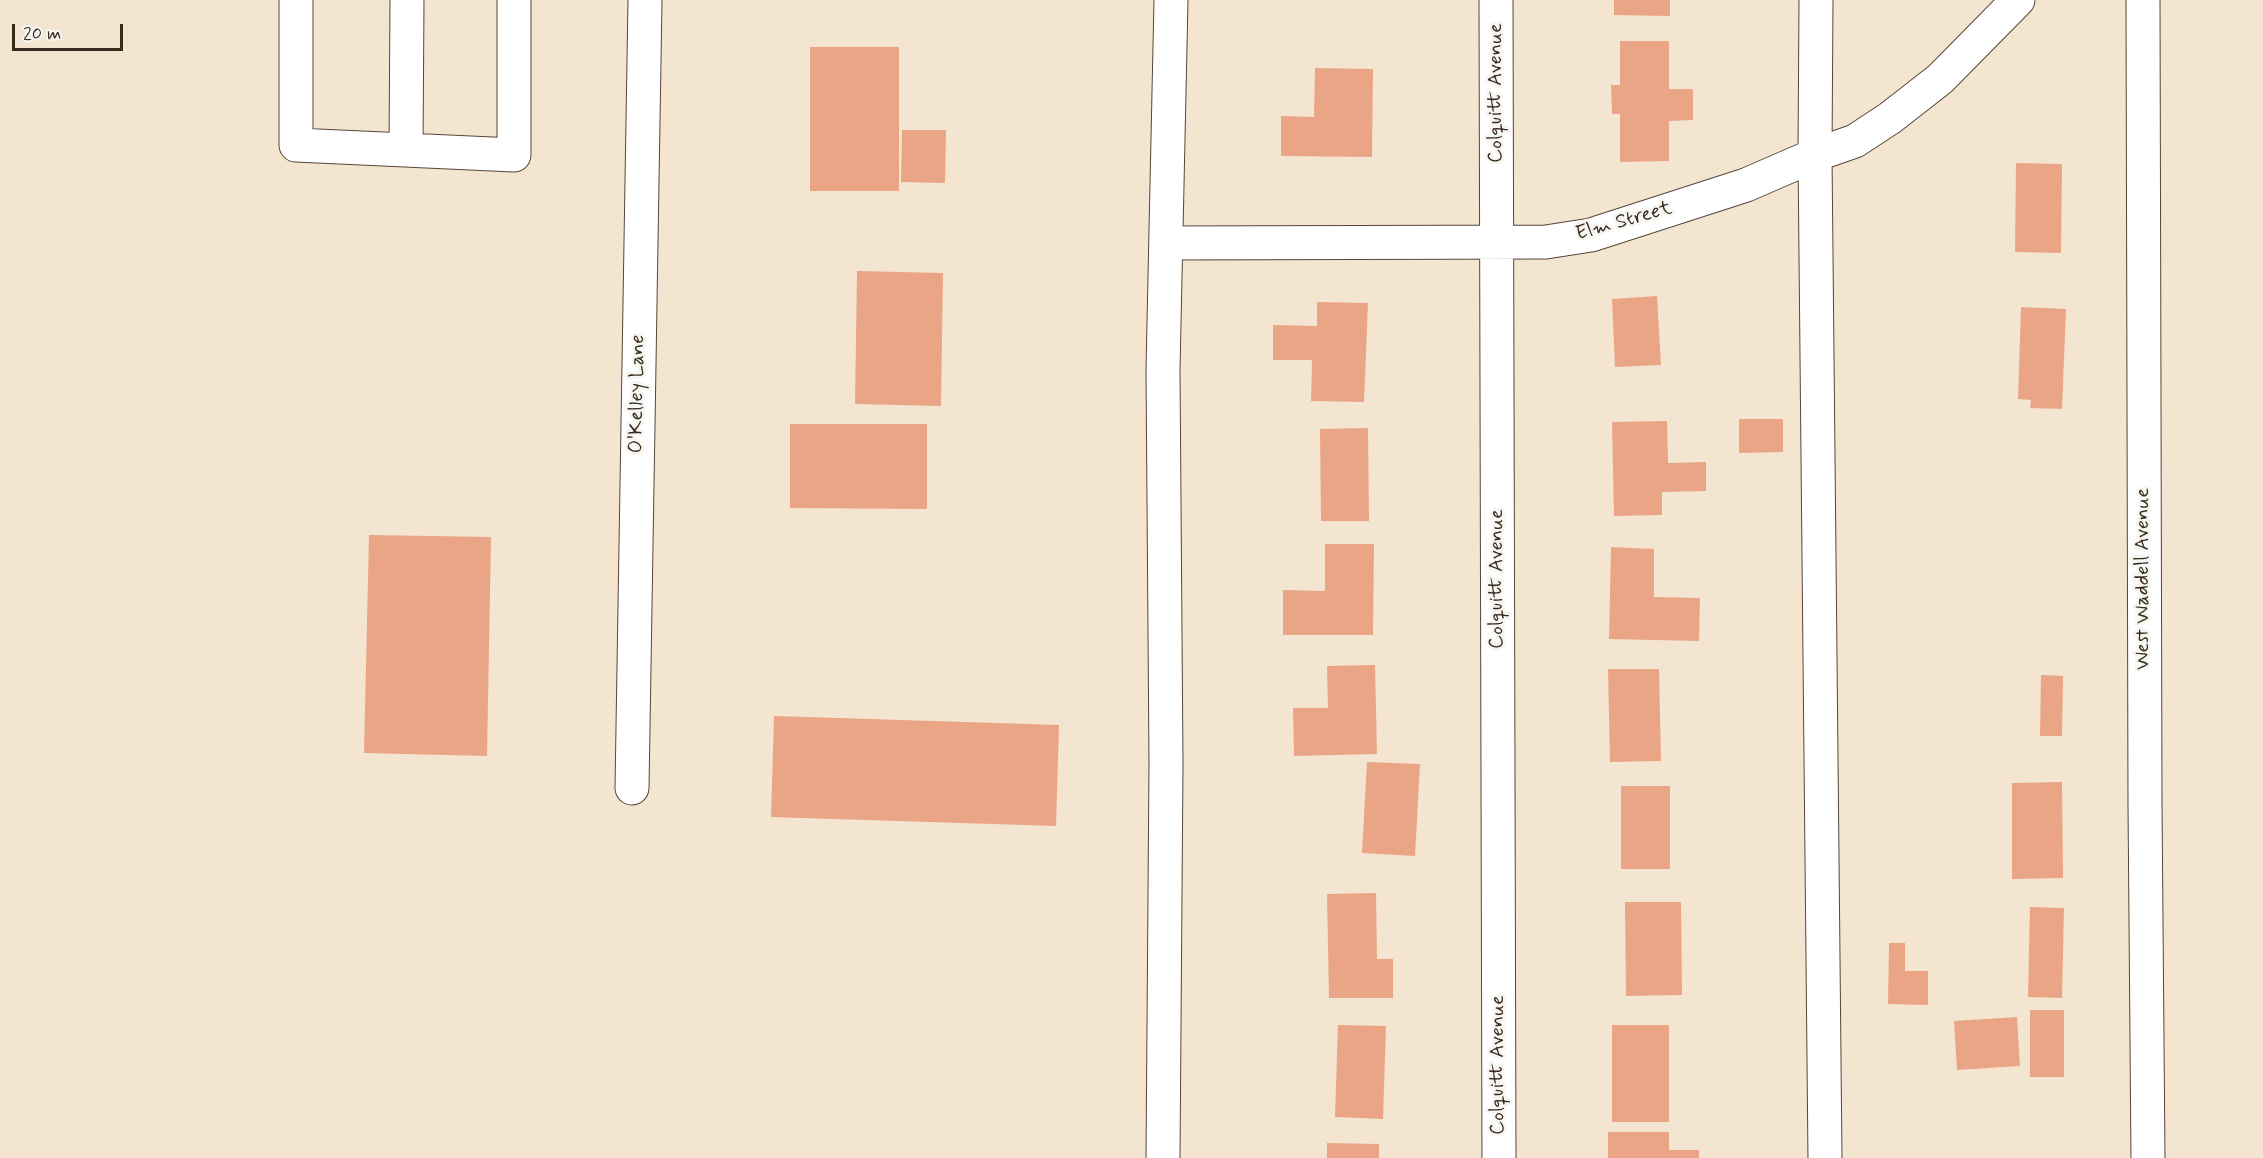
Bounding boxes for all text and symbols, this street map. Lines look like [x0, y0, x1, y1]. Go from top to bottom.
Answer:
scale bar [15, 12, 126, 50]
text: 20 m [23, 22, 61, 46]
street label: Colquitt Avenue [1485, 23, 1509, 163]
street label: Elm Street [1573, 197, 1675, 247]
street label: O'Kelley Lane [625, 334, 651, 454]
street label: West Waddell Avenue [2132, 488, 2156, 670]
street label: Colquitt Avenue [1486, 509, 1510, 649]
street label: Colquitt Avenue [1487, 995, 1511, 1135]

